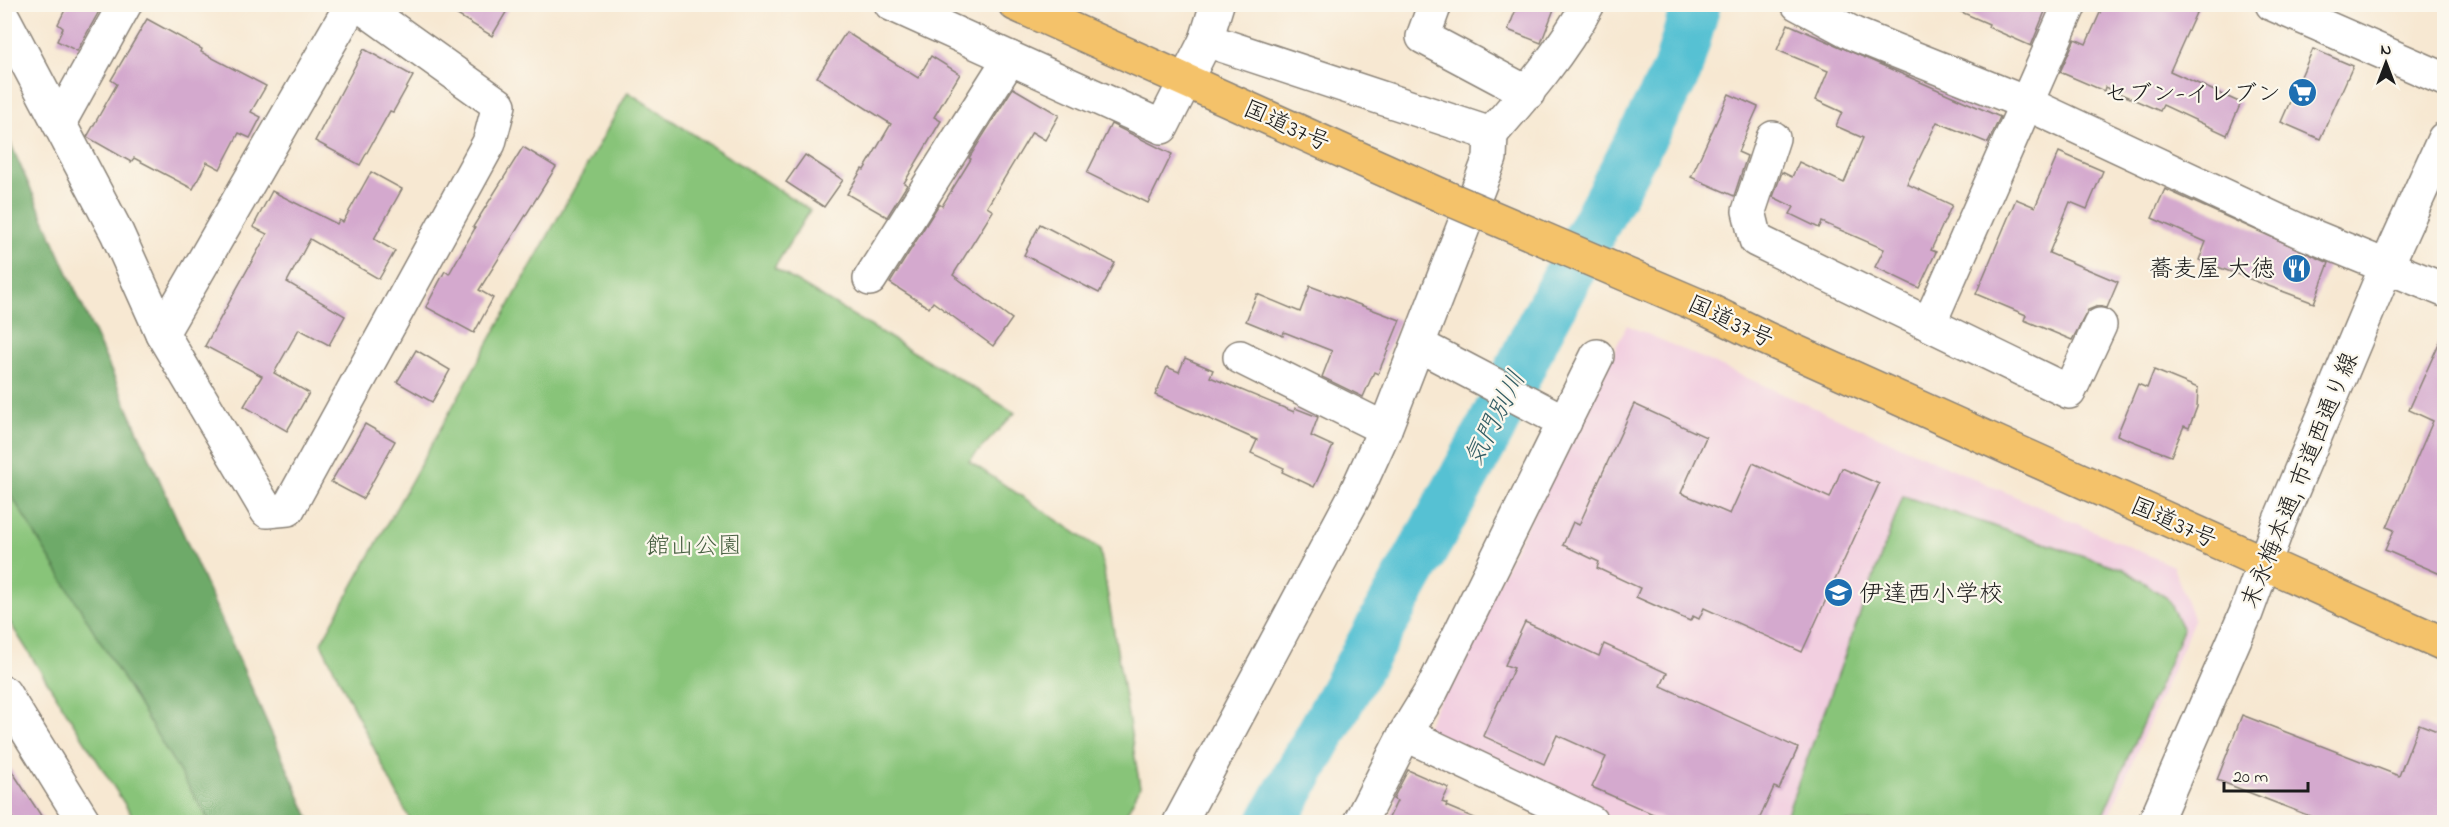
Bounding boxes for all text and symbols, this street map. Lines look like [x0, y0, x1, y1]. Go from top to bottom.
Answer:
north arrow [2356, 33, 2416, 93]
text: N [2381, 38, 2392, 62]
supermarket icon: セブン-イレブン [2286, 77, 2318, 109]
place label: セブン-イレブン [2104, 78, 2281, 113]
street label: 国道37号 [1237, 93, 1335, 162]
restaurant icon: 蕎麦屋 大徳 [2280, 252, 2312, 284]
place label: 蕎麦屋 大徳 [2149, 253, 2275, 288]
street label: 国道37号 [1681, 288, 1779, 359]
street label: 末永梅本通, 市道西通り線 [2234, 347, 2369, 615]
water label: 気門別川 [1456, 364, 1537, 474]
street label: 国道37号 [2124, 490, 2222, 559]
park label: 館山公園 [646, 530, 742, 565]
school or university icon: 伊達西小学校 [1822, 577, 1854, 609]
place label: 伊達西小学校 [1859, 578, 2003, 613]
scale bar [2224, 755, 2308, 793]
text: 20 m [2233, 765, 2268, 791]

